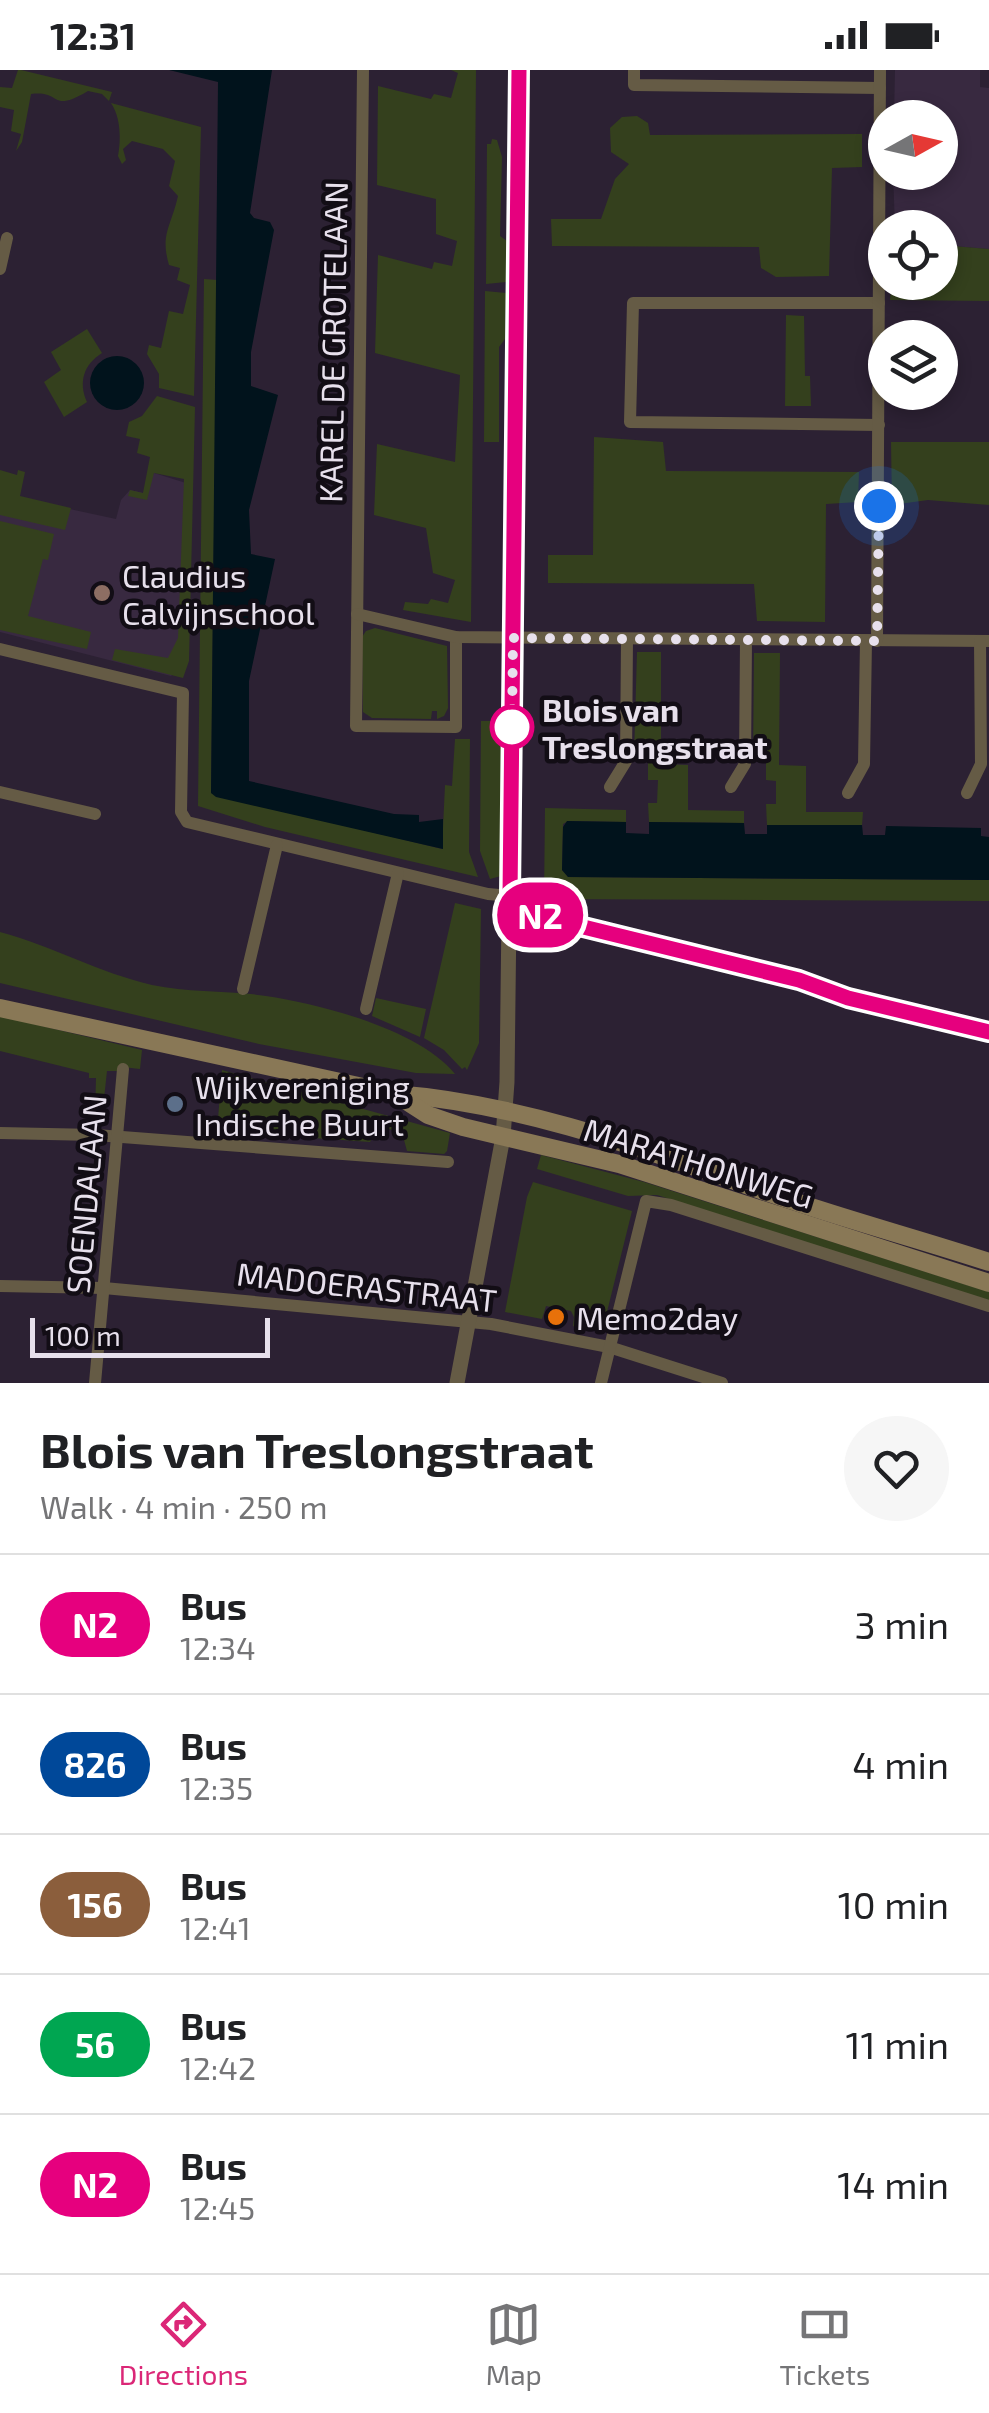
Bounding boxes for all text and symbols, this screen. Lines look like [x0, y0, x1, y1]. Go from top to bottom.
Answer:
text: 12:31 [50, 12, 136, 58]
north arrow [868, 100, 958, 190]
map controls [868, 100, 958, 410]
street label: KAREL DE GROTELAAN [310, 181, 354, 503]
button: locate [868, 210, 958, 300]
button: layers [868, 320, 958, 410]
your location [854, 481, 904, 531]
place label: Claudius Calvijnschool [122, 556, 315, 632]
marker: Claudius Calvijnschool [91, 582, 113, 604]
place label: Blois van Treslongstraat [542, 690, 768, 765]
marker: Blois van Treslongstraat [491, 706, 533, 748]
line badge: N2 [495, 882, 585, 948]
text: N2 [517, 894, 563, 936]
place label: Wijkvereniging Indische Buurt [195, 1067, 410, 1142]
street label: SOENDALAAN [57, 1093, 113, 1295]
marker: Wijkvereniging Indische Buurt [164, 1093, 186, 1115]
street label: MARATHONWEG [580, 1109, 818, 1215]
street label: MADOERASTRAAT [235, 1253, 499, 1319]
place label: Memo2day [576, 1298, 738, 1336]
marker: Memo2day [545, 1306, 567, 1328]
scale bar [30, 1313, 270, 1358]
text: 100 m [45, 1318, 121, 1352]
button: heart [844, 1416, 949, 1521]
text: Blois van Treslongstraat [40, 1420, 594, 1478]
text: Walk · 4 min · 250 m [40, 1487, 328, 1525]
text: Bus [180, 1582, 247, 1628]
text: 3 min [855, 1601, 949, 1647]
text: N2 [72, 1603, 118, 1645]
text: 12:34 [180, 1628, 256, 1666]
text: Bus [180, 1722, 247, 1768]
text: 4 min [852, 1741, 949, 1787]
text: 826 [64, 1743, 126, 1785]
text: 12:35 [180, 1768, 253, 1806]
text: Bus [180, 1862, 247, 1908]
text: 10 min [838, 1881, 949, 1927]
text: 156 [67, 1883, 123, 1925]
text: 12:41 [180, 1908, 251, 1946]
text: Bus [180, 2002, 247, 2048]
text: 11 min [845, 2021, 949, 2067]
text: 56 [75, 2023, 115, 2065]
text: 12:42 [180, 2048, 256, 2086]
text: Bus [180, 2142, 247, 2188]
text: 14 min [837, 2161, 949, 2207]
text: N2 [72, 2163, 118, 2205]
text: 12:45 [180, 2188, 255, 2226]
tab: Directions [119, 2297, 248, 2391]
tab: Map [486, 2297, 542, 2391]
tab: Tickets [779, 2297, 870, 2391]

